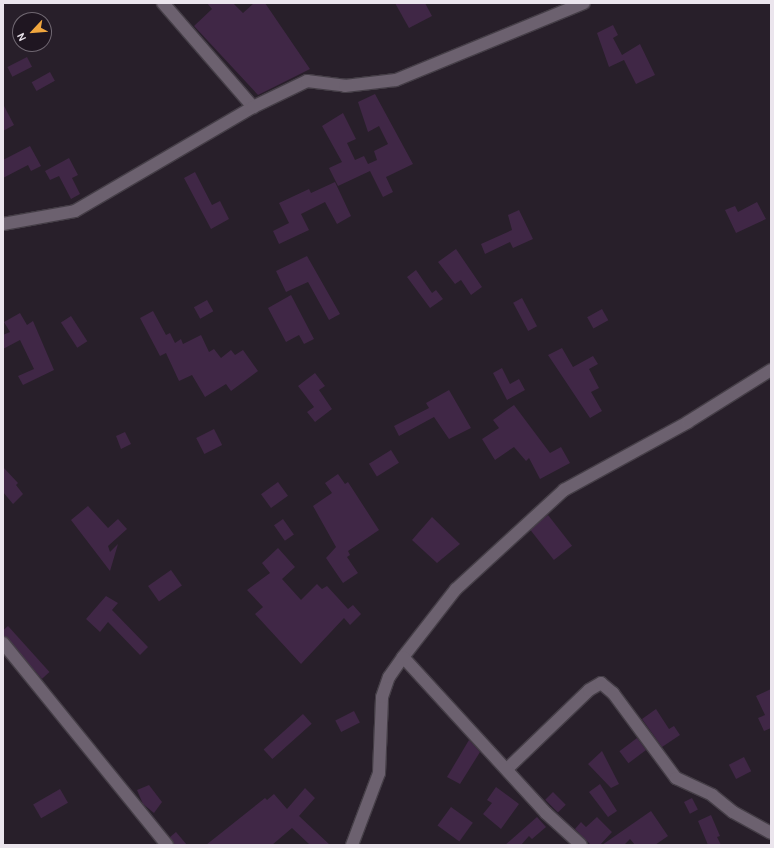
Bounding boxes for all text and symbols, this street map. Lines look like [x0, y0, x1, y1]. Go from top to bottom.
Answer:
north arrow [12, 12, 52, 52]
text: N [14, 31, 29, 43]

